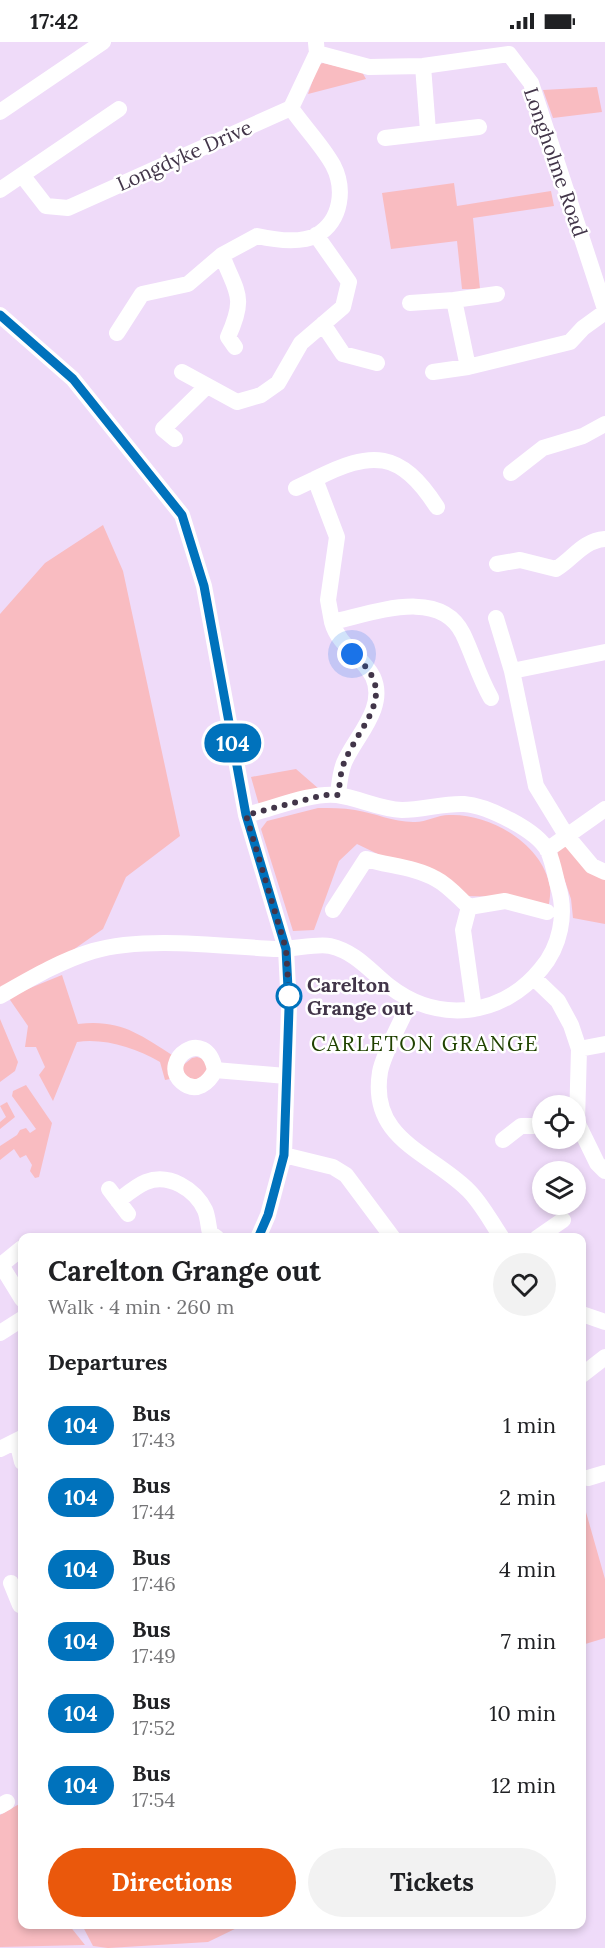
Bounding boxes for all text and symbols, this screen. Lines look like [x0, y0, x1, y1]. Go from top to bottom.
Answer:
text: 17:42 [30, 7, 79, 35]
street label: Longholme Road [519, 84, 593, 240]
street label: Longdyke Drive [113, 114, 256, 196]
your location [337, 639, 367, 669]
line badge: 104 [198, 724, 268, 762]
text: 104 [216, 730, 250, 757]
place label: Carelton Grange out [307, 972, 414, 1020]
marker: Carelton Grange out [276, 983, 302, 1009]
district label: CARLETON GRANGE [311, 1030, 539, 1057]
map controls [532, 1095, 586, 1215]
button: locate [532, 1095, 586, 1149]
button: layers [532, 1161, 586, 1215]
text: Carelton Grange out [48, 1253, 321, 1289]
button: heart [493, 1253, 556, 1316]
text: Walk · 4 min · 260 m [48, 1294, 234, 1319]
text: Departures [48, 1348, 167, 1376]
text: Bus [132, 1399, 171, 1427]
text: 1 min [503, 1411, 556, 1439]
text: 104 [64, 1412, 98, 1439]
text: 17:43 [132, 1427, 175, 1452]
text: Bus [132, 1471, 171, 1499]
text: 2 min [499, 1483, 556, 1511]
text: 104 [64, 1484, 98, 1511]
text: 17:44 [132, 1499, 175, 1524]
text: Bus [132, 1543, 171, 1571]
text: 4 min [499, 1555, 556, 1583]
text: 104 [64, 1556, 98, 1583]
text: 17:46 [132, 1571, 176, 1596]
text: Bus [132, 1615, 171, 1643]
text: 7 min [501, 1627, 556, 1655]
text: 104 [64, 1628, 98, 1655]
text: 17:49 [132, 1643, 176, 1668]
text: Bus [132, 1687, 171, 1715]
text: 10 min [489, 1699, 556, 1727]
text: 104 [64, 1700, 98, 1727]
text: 17:52 [132, 1715, 175, 1740]
text: Bus [132, 1759, 171, 1787]
text: 12 min [491, 1771, 556, 1799]
text: 104 [64, 1772, 98, 1799]
text: 17:54 [132, 1787, 175, 1812]
button: Directions [48, 1848, 296, 1917]
button: Tickets [308, 1848, 556, 1917]

